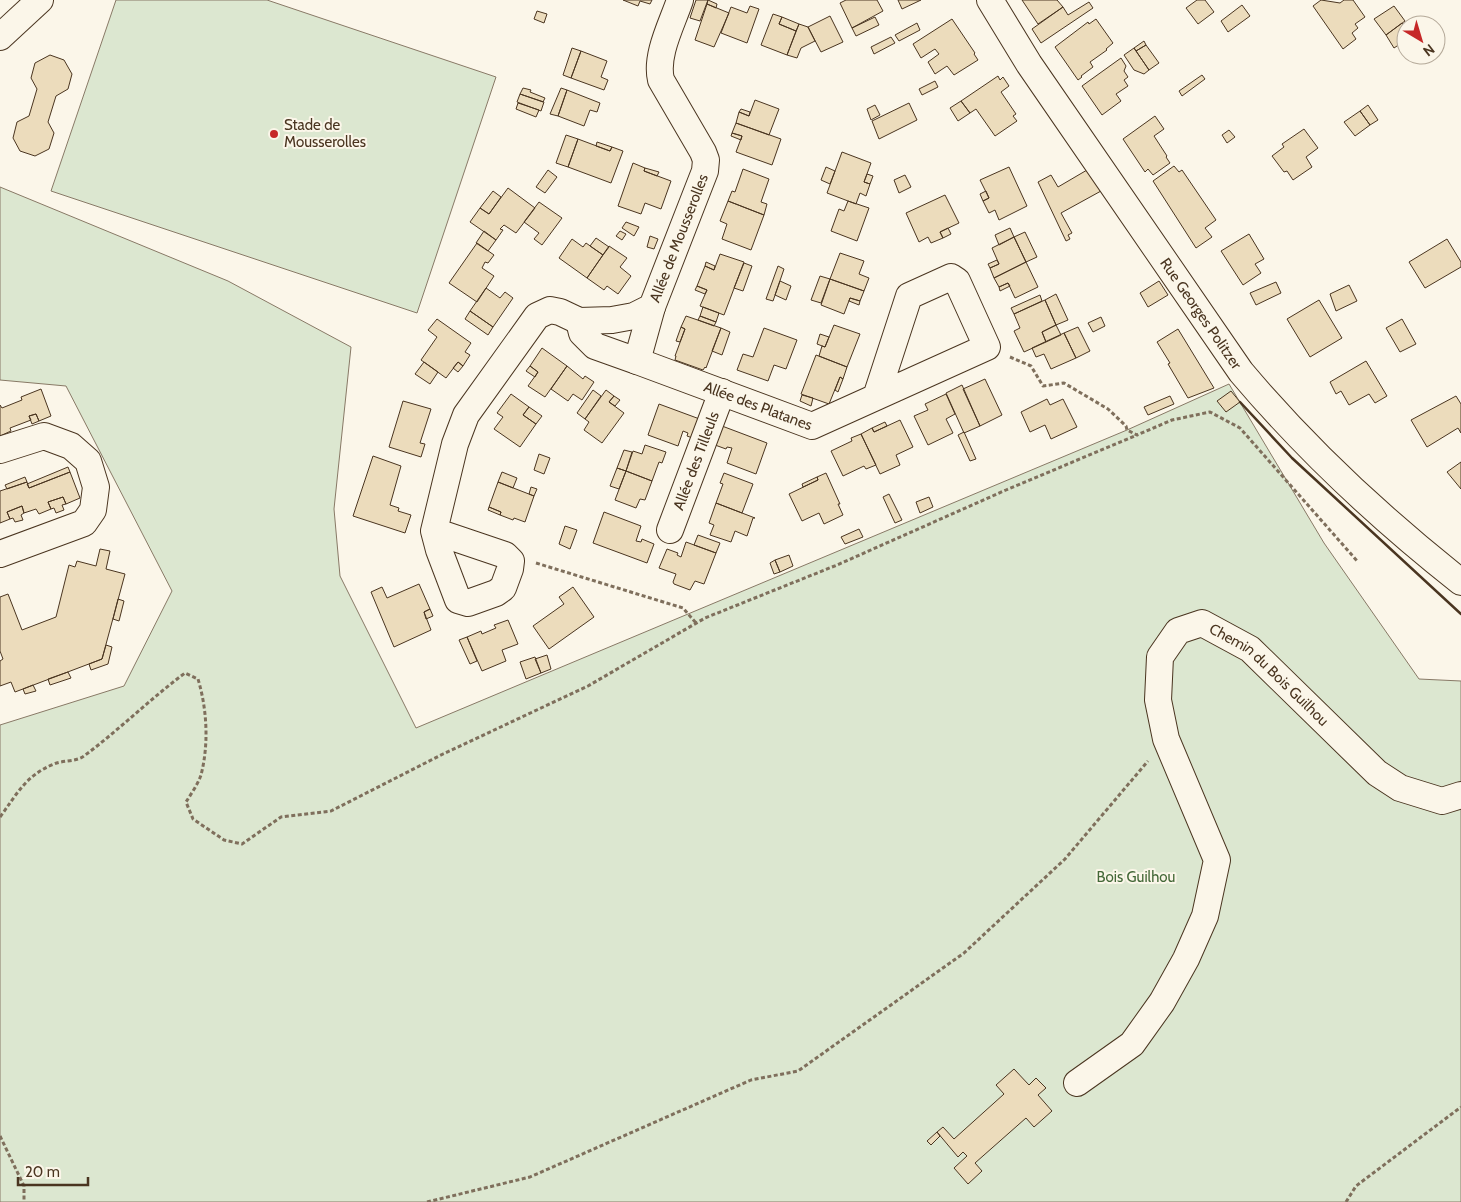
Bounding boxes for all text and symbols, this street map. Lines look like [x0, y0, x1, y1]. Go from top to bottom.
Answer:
north arrow [1396, 15, 1446, 65]
text: N [1420, 40, 1438, 60]
place label: Stade de Mousserolles [284, 116, 366, 151]
marker: Stade de Mousserolles [268, 128, 280, 140]
street label: Allée de Mousserolles [646, 171, 712, 305]
street label: Rue Georges Politzer [1156, 255, 1246, 373]
street label: Allée des Platanes [701, 378, 815, 434]
street label: Allée des Tilleuls [669, 409, 723, 513]
street label: Chemin du Bois Guilhou [1206, 620, 1333, 730]
park label: Bois Guilhou [1097, 868, 1175, 886]
scale bar [18, 1154, 88, 1186]
text: 20 m [25, 1163, 60, 1181]

